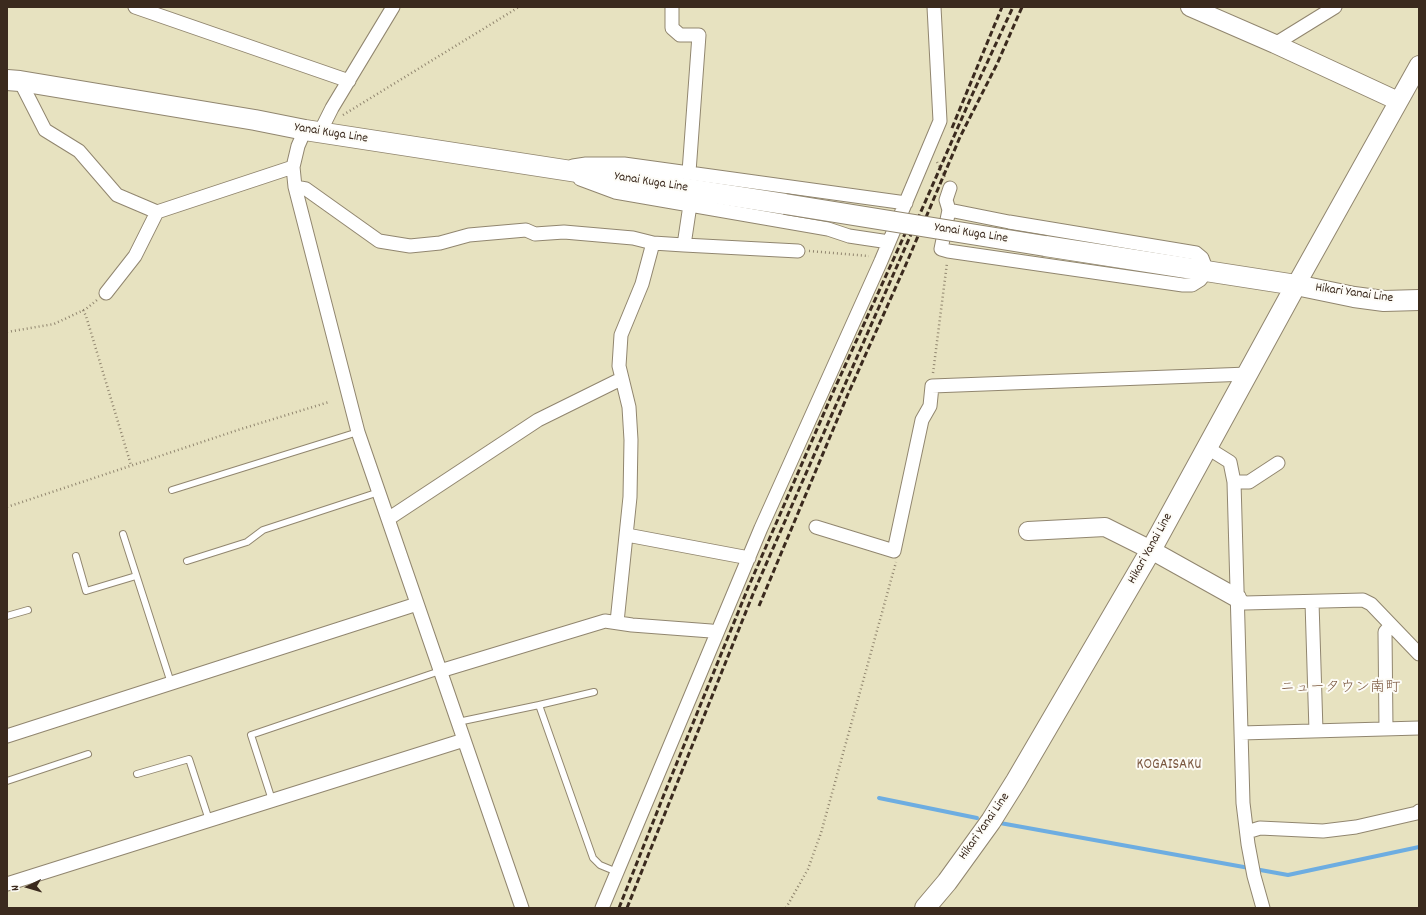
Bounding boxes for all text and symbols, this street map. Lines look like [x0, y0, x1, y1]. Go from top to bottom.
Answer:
street label: Yanai Kuga Line [293, 120, 369, 148]
street label: Yanai Kuga Line [613, 169, 689, 197]
street label: Yanai Kuga Line [933, 220, 1009, 248]
street label: Hikari Yanai Line [1314, 281, 1394, 307]
street label: Hikari Yanai Line [1125, 511, 1177, 587]
district label: ニュータウン南町 [1280, 680, 1400, 698]
district label: KOGAISAKU [1132, 757, 1206, 775]
street label: Hikari Yanai Line [956, 790, 1014, 864]
north arrow [8, 867, 48, 907]
text: N [8, 885, 24, 891]

